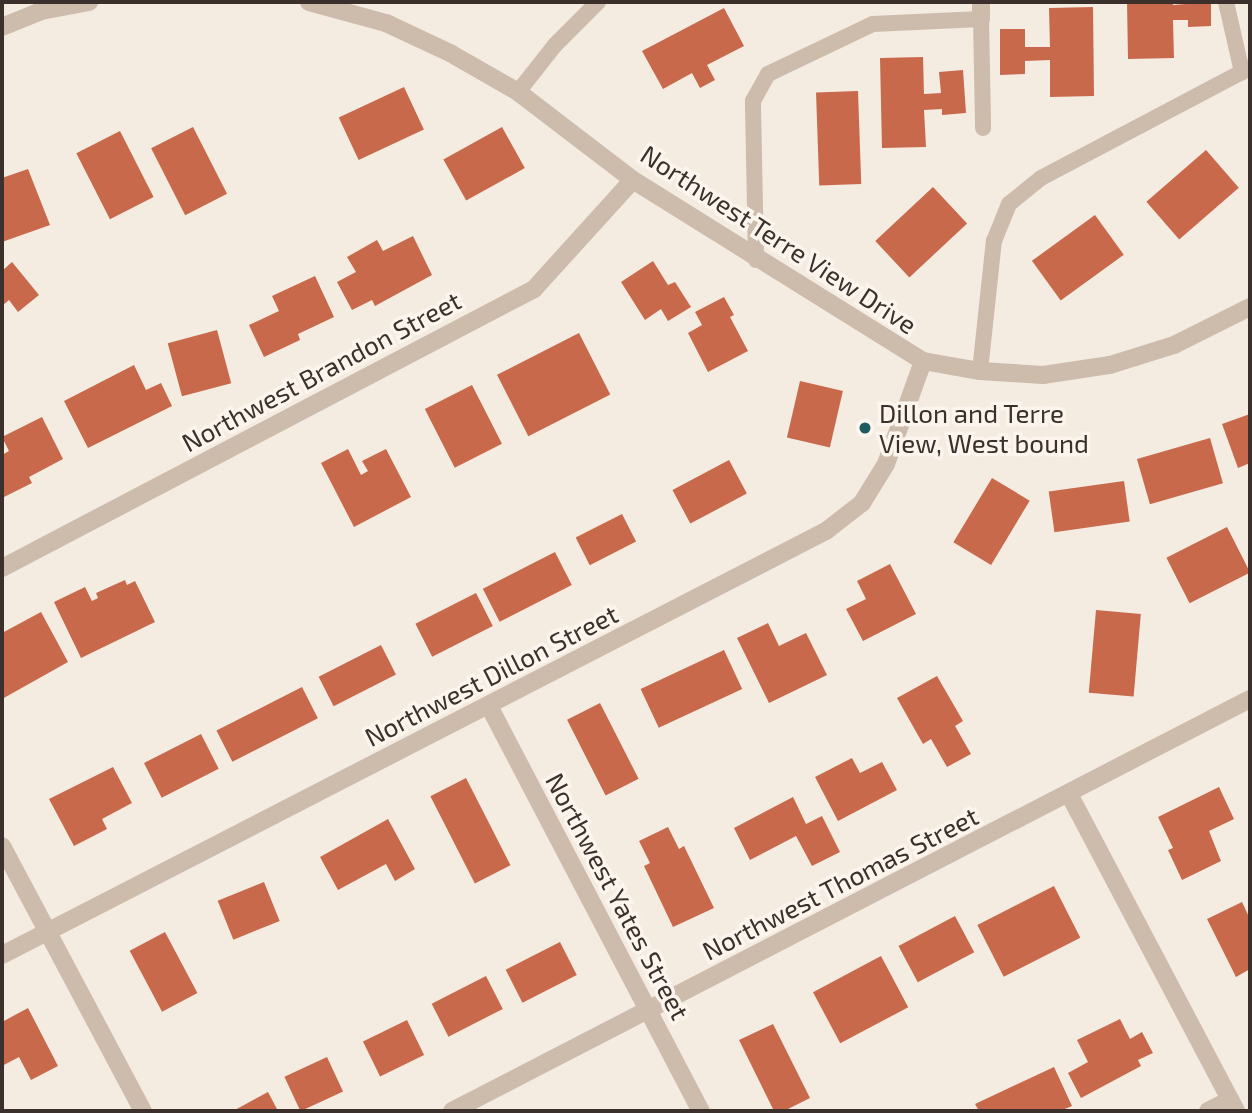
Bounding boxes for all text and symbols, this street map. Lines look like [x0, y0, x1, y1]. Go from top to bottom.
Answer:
street label: Northwest Terre View Drive [634, 138, 924, 340]
street label: Northwest Brandon Street [176, 284, 466, 458]
place label: Dillon and Terre View, West bound [879, 397, 1089, 458]
marker: Dillon and Terre View, West bound [857, 420, 873, 436]
street label: Northwest Dillon Street [359, 598, 623, 752]
street label: Northwest Yates Street [540, 767, 696, 1025]
street label: Northwest Thomas Street [697, 800, 983, 966]

